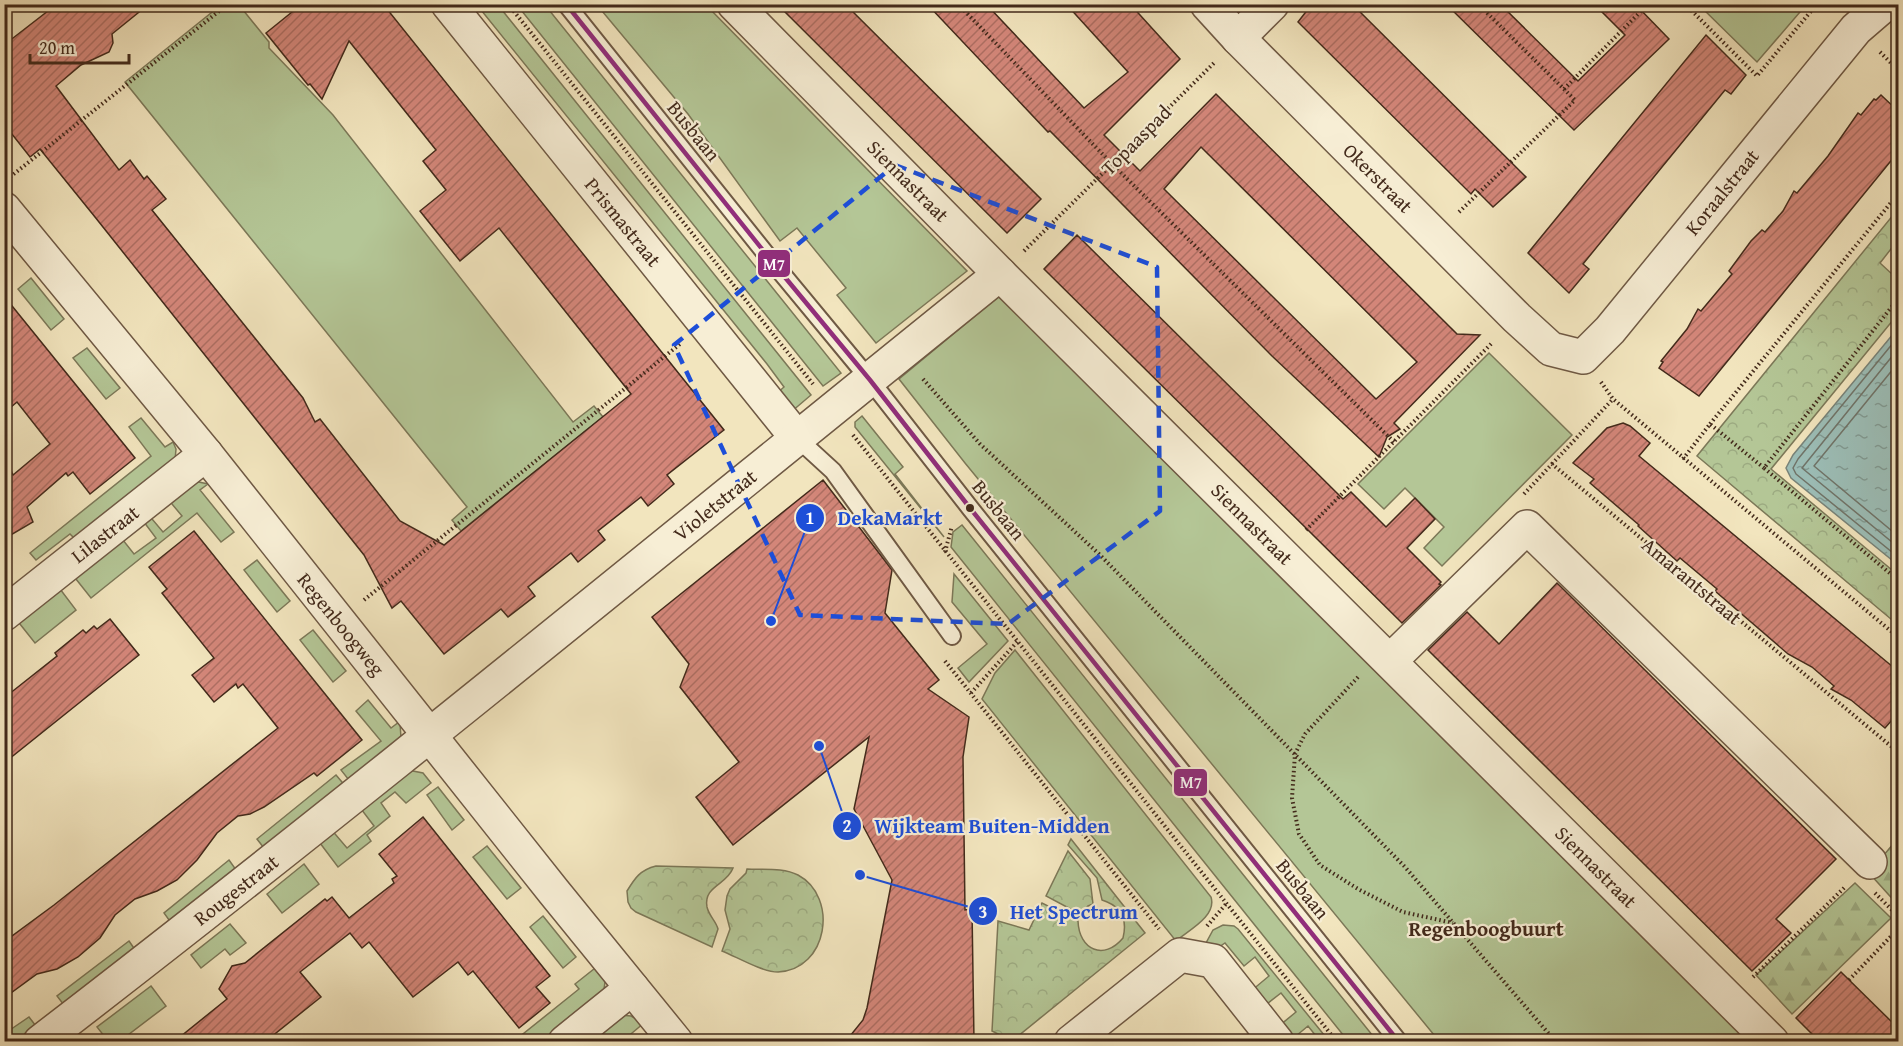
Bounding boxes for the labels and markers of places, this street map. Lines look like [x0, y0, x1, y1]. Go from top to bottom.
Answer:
callout: DekaMarkt [795, 498, 954, 537]
unlabelled marker [964, 502, 976, 514]
callout: Wijkteam Buiten-Midden [832, 806, 1122, 845]
callout: Het Spectrum [968, 892, 1150, 931]

